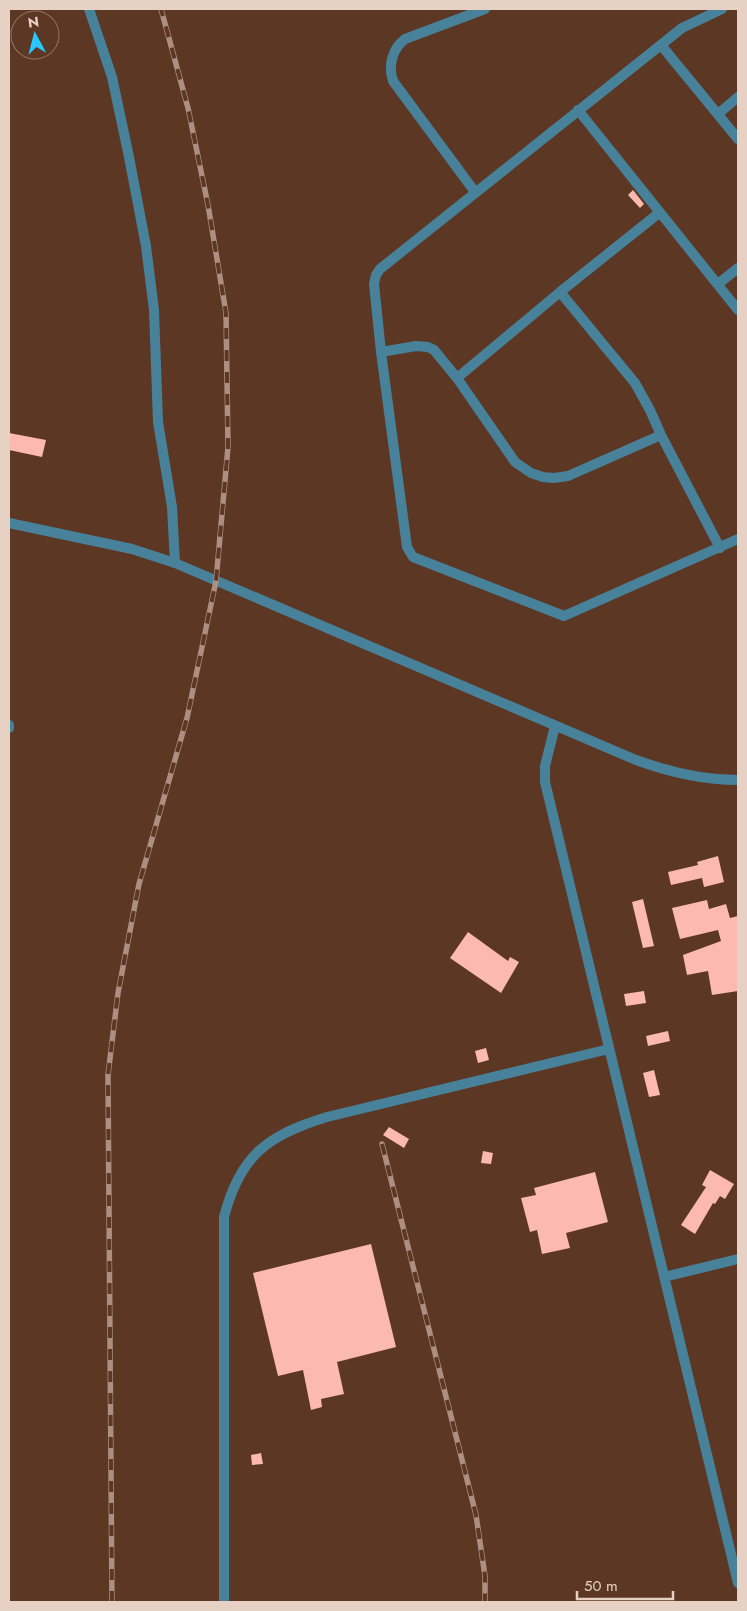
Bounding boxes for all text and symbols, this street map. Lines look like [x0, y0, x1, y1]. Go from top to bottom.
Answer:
north arrow [10, 10, 60, 60]
text: N [27, 11, 40, 33]
scale bar [577, 1568, 673, 1600]
text: 50 m [584, 1575, 618, 1597]

